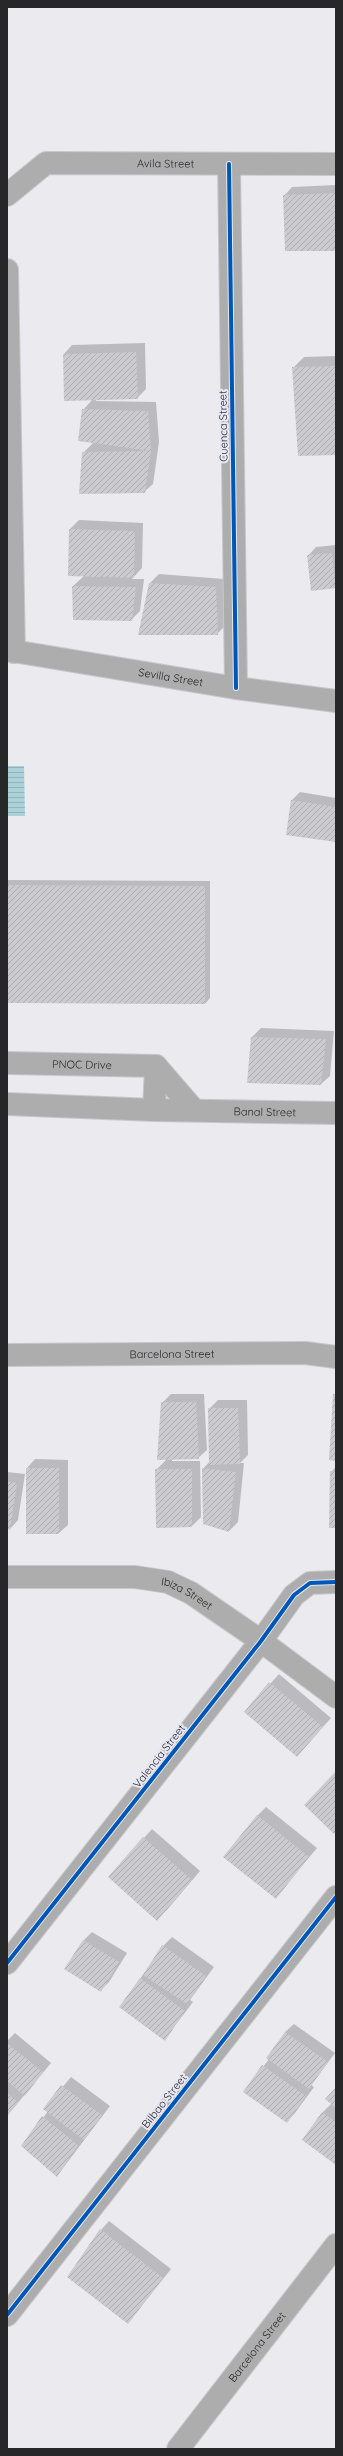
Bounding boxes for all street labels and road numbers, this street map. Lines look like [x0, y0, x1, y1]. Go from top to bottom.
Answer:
street label: Avila Street [137, 156, 194, 171]
street label: Cuenca Street [215, 390, 231, 462]
street label: Sevilla Street [137, 665, 204, 689]
street label: PNOC Drive [52, 1057, 112, 1072]
street label: Banal Street [233, 1104, 296, 1119]
street label: Barcelona Street [129, 1347, 215, 1361]
street label: Ibiza Street [160, 1574, 215, 1613]
street label: Valencia Street [130, 1721, 188, 1791]
street label: Bilbao Street [138, 2071, 190, 2131]
street label: Barcelona Street [225, 2309, 289, 2385]

